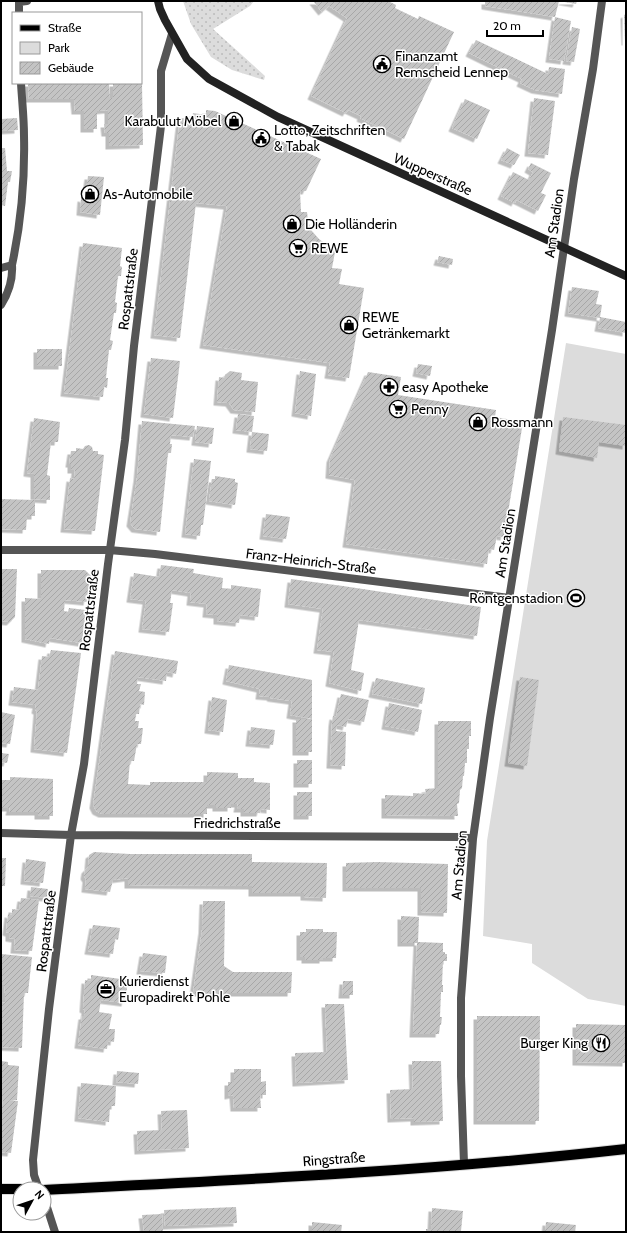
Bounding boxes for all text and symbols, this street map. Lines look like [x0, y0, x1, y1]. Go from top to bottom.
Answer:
legend [12, 12, 142, 84]
scale bar [487, 12, 543, 38]
text: 20 m [493, 18, 521, 33]
text: Straße [48, 20, 81, 35]
text: Park [48, 40, 70, 55]
place label: Finanzamt Remscheid Lennep [395, 47, 508, 81]
public building icon: Finanzamt Remscheid Lennep [372, 54, 392, 74]
text: Gebäude [48, 60, 94, 75]
shop icon: Karabulut Möbel [224, 111, 244, 131]
place label: Karabulut Möbel [125, 112, 222, 130]
place label: Lotto, Zeitschriften & Tabak [274, 121, 385, 155]
public building icon: Lotto, Zeitschriften & Tabak [251, 128, 271, 148]
street label: Wupperstraße [391, 149, 475, 199]
shop icon: As-Automobile [80, 184, 100, 204]
place label: As-Automobile [103, 185, 193, 203]
street label: Am Stadion [540, 187, 568, 259]
shop icon: Die Holländerin [282, 214, 302, 234]
place label: Die Holländerin [305, 215, 397, 233]
supermarket icon: REWE [288, 238, 308, 258]
place label: REWE [311, 239, 348, 257]
street label: Rospattstraße [114, 247, 142, 331]
place label: REWE Getränkemarkt [362, 308, 450, 342]
shop icon: REWE Getränkemarkt [339, 315, 359, 335]
pharmacy icon: easy Apotheke [379, 377, 399, 397]
place label: easy Apotheke [402, 378, 489, 396]
supermarket icon: Penny [388, 399, 408, 419]
place label: Penny [411, 400, 449, 418]
shop icon: Rossmann [468, 412, 488, 432]
place label: Rossmann [491, 413, 553, 431]
street label: Am Stadion [491, 507, 519, 579]
street label: Franz-Heinrich-Straße [245, 544, 377, 578]
street label: Rospattstraße [75, 568, 103, 652]
sports icon: Röntgenstadion [566, 588, 586, 608]
place label: Röntgenstadion [469, 589, 563, 607]
street label: Friedrichstraße [193, 814, 281, 832]
street label: Am Stadion [447, 829, 471, 901]
street label: Rospattstraße [32, 889, 60, 973]
place label: Kurierdienst Europadirekt Pohle [119, 972, 230, 1006]
office icon: Kurierdienst Europadirekt Pohle [96, 979, 116, 999]
restaurant icon: Burger King [591, 1033, 611, 1053]
place label: Burger King [520, 1034, 589, 1052]
street label: Ringstraße [302, 1148, 366, 1170]
north arrow [12, 1181, 52, 1221]
text: N [32, 1187, 48, 1202]

